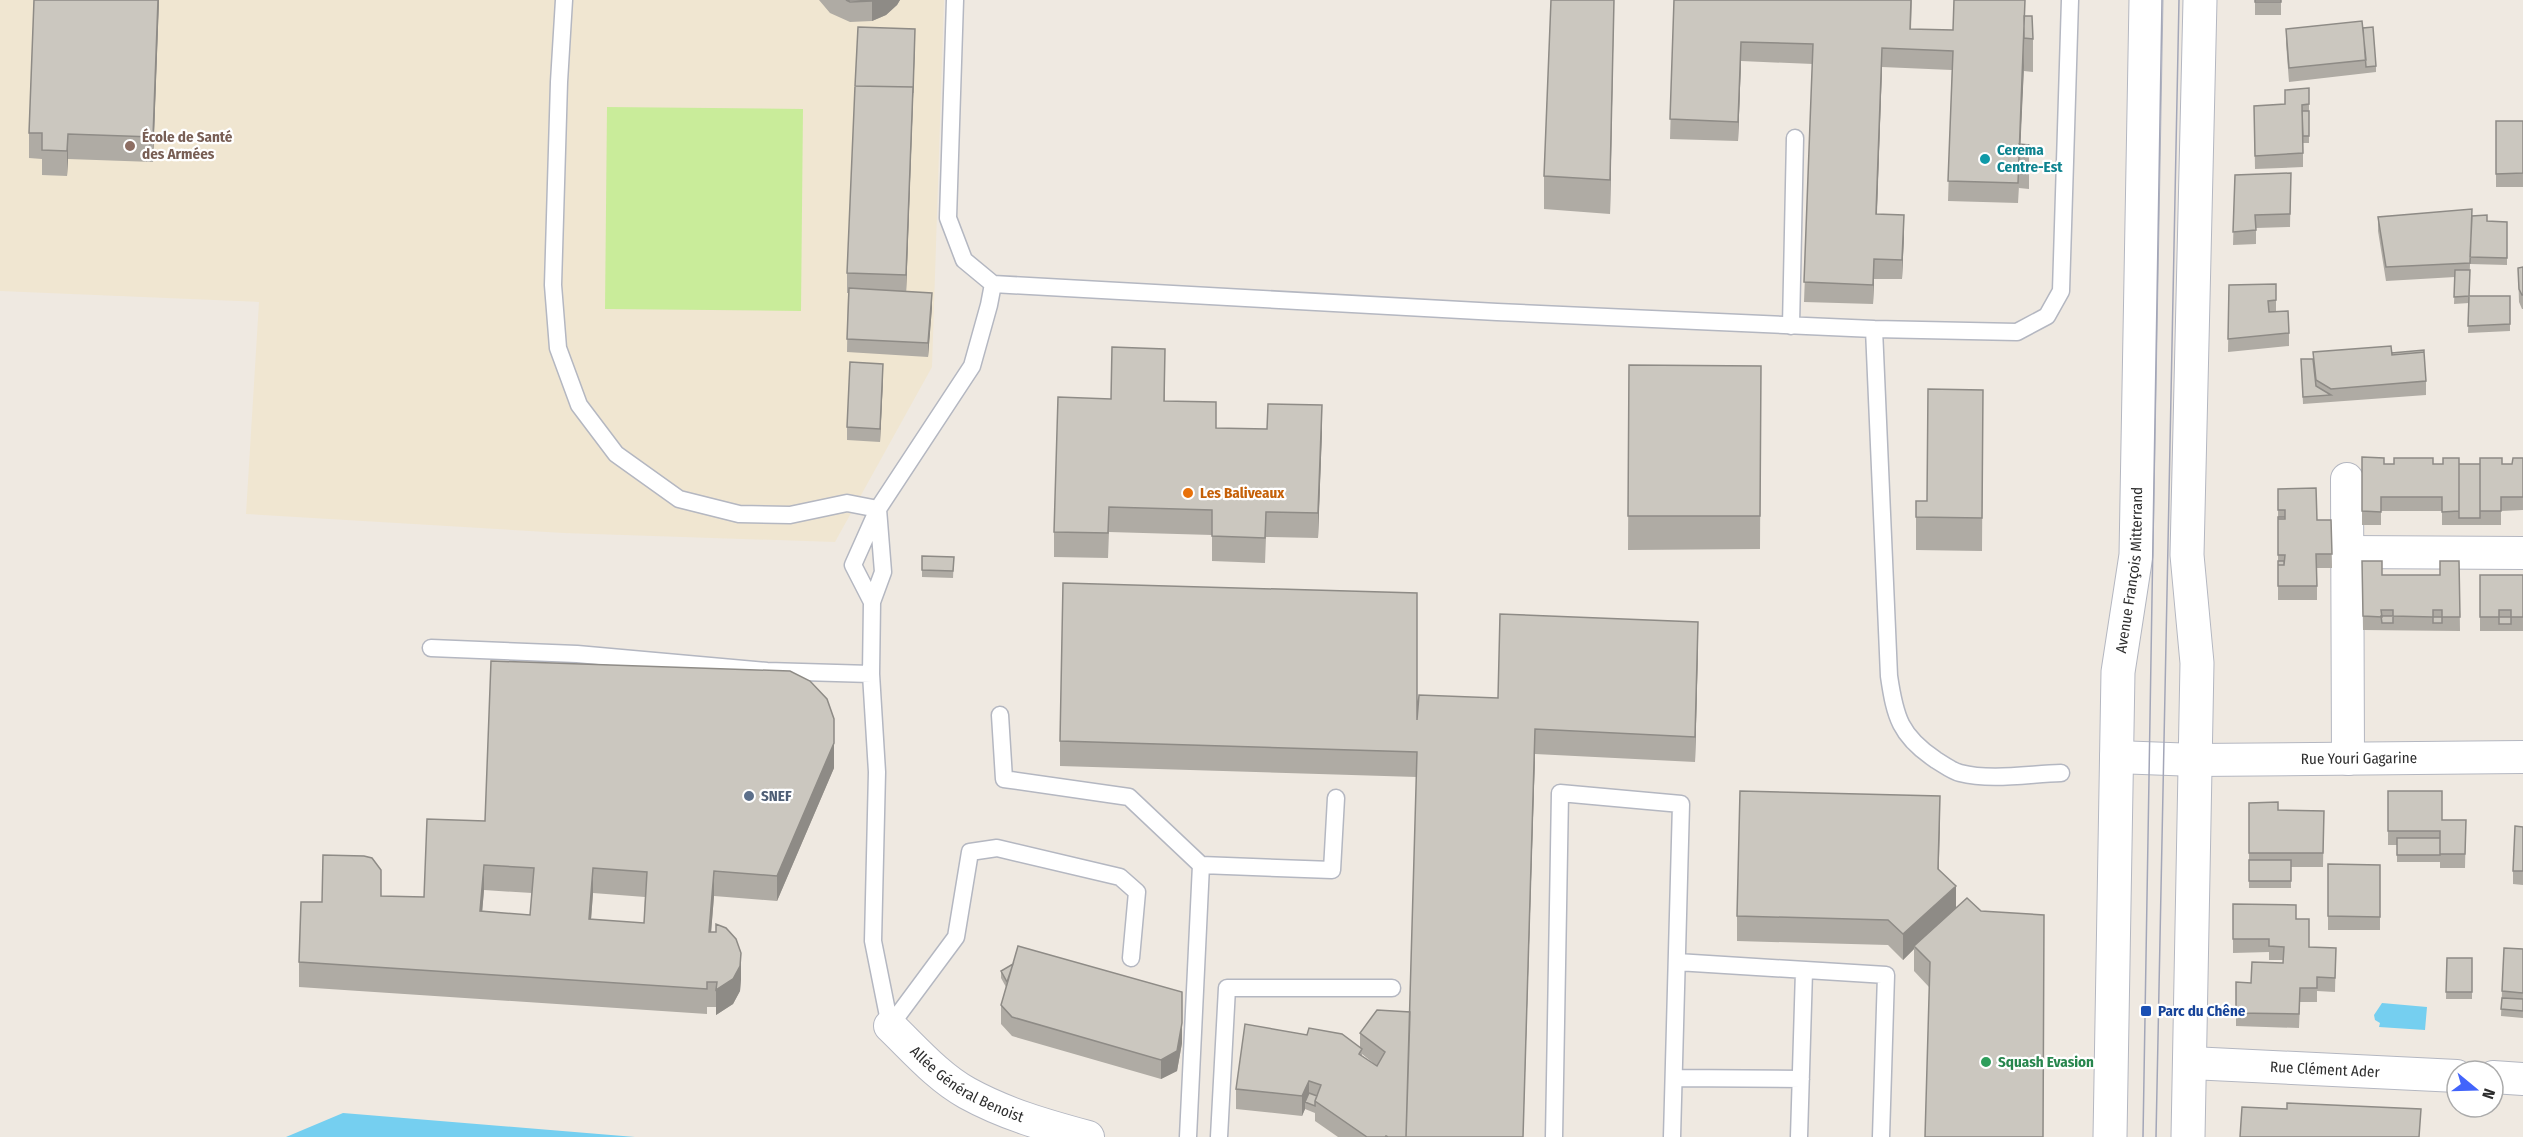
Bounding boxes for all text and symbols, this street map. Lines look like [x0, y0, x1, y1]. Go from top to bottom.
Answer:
place label: École de Santé des Armées [142, 128, 233, 163]
marker: École de Santé des Armées [123, 139, 137, 153]
place label: Cerema Centre-Est [1997, 141, 2063, 176]
marker: Cerema Centre-Est [1978, 152, 1992, 166]
place label: Les Baliveaux [1200, 484, 1285, 502]
marker: Les Baliveaux [1181, 486, 1195, 500]
street label: Avenue François Mitterrand [2112, 487, 2146, 654]
street label: Rue Youri Gagarine [2301, 749, 2417, 768]
place label: SNEF [761, 787, 792, 805]
marker: SNEF [742, 789, 756, 803]
place label: Parc du Chêne [2158, 1002, 2246, 1020]
marker: Parc du Chêne [2139, 1004, 2153, 1018]
street label: Allée Général Benoist [907, 1042, 1026, 1126]
place label: Squash Evasion [1998, 1053, 2094, 1071]
marker: Squash Evasion [1979, 1055, 1993, 1069]
street label: Rue Clément Ader [2270, 1058, 2381, 1081]
north arrow [2445, 1059, 2505, 1119]
text: N [2478, 1086, 2499, 1101]

